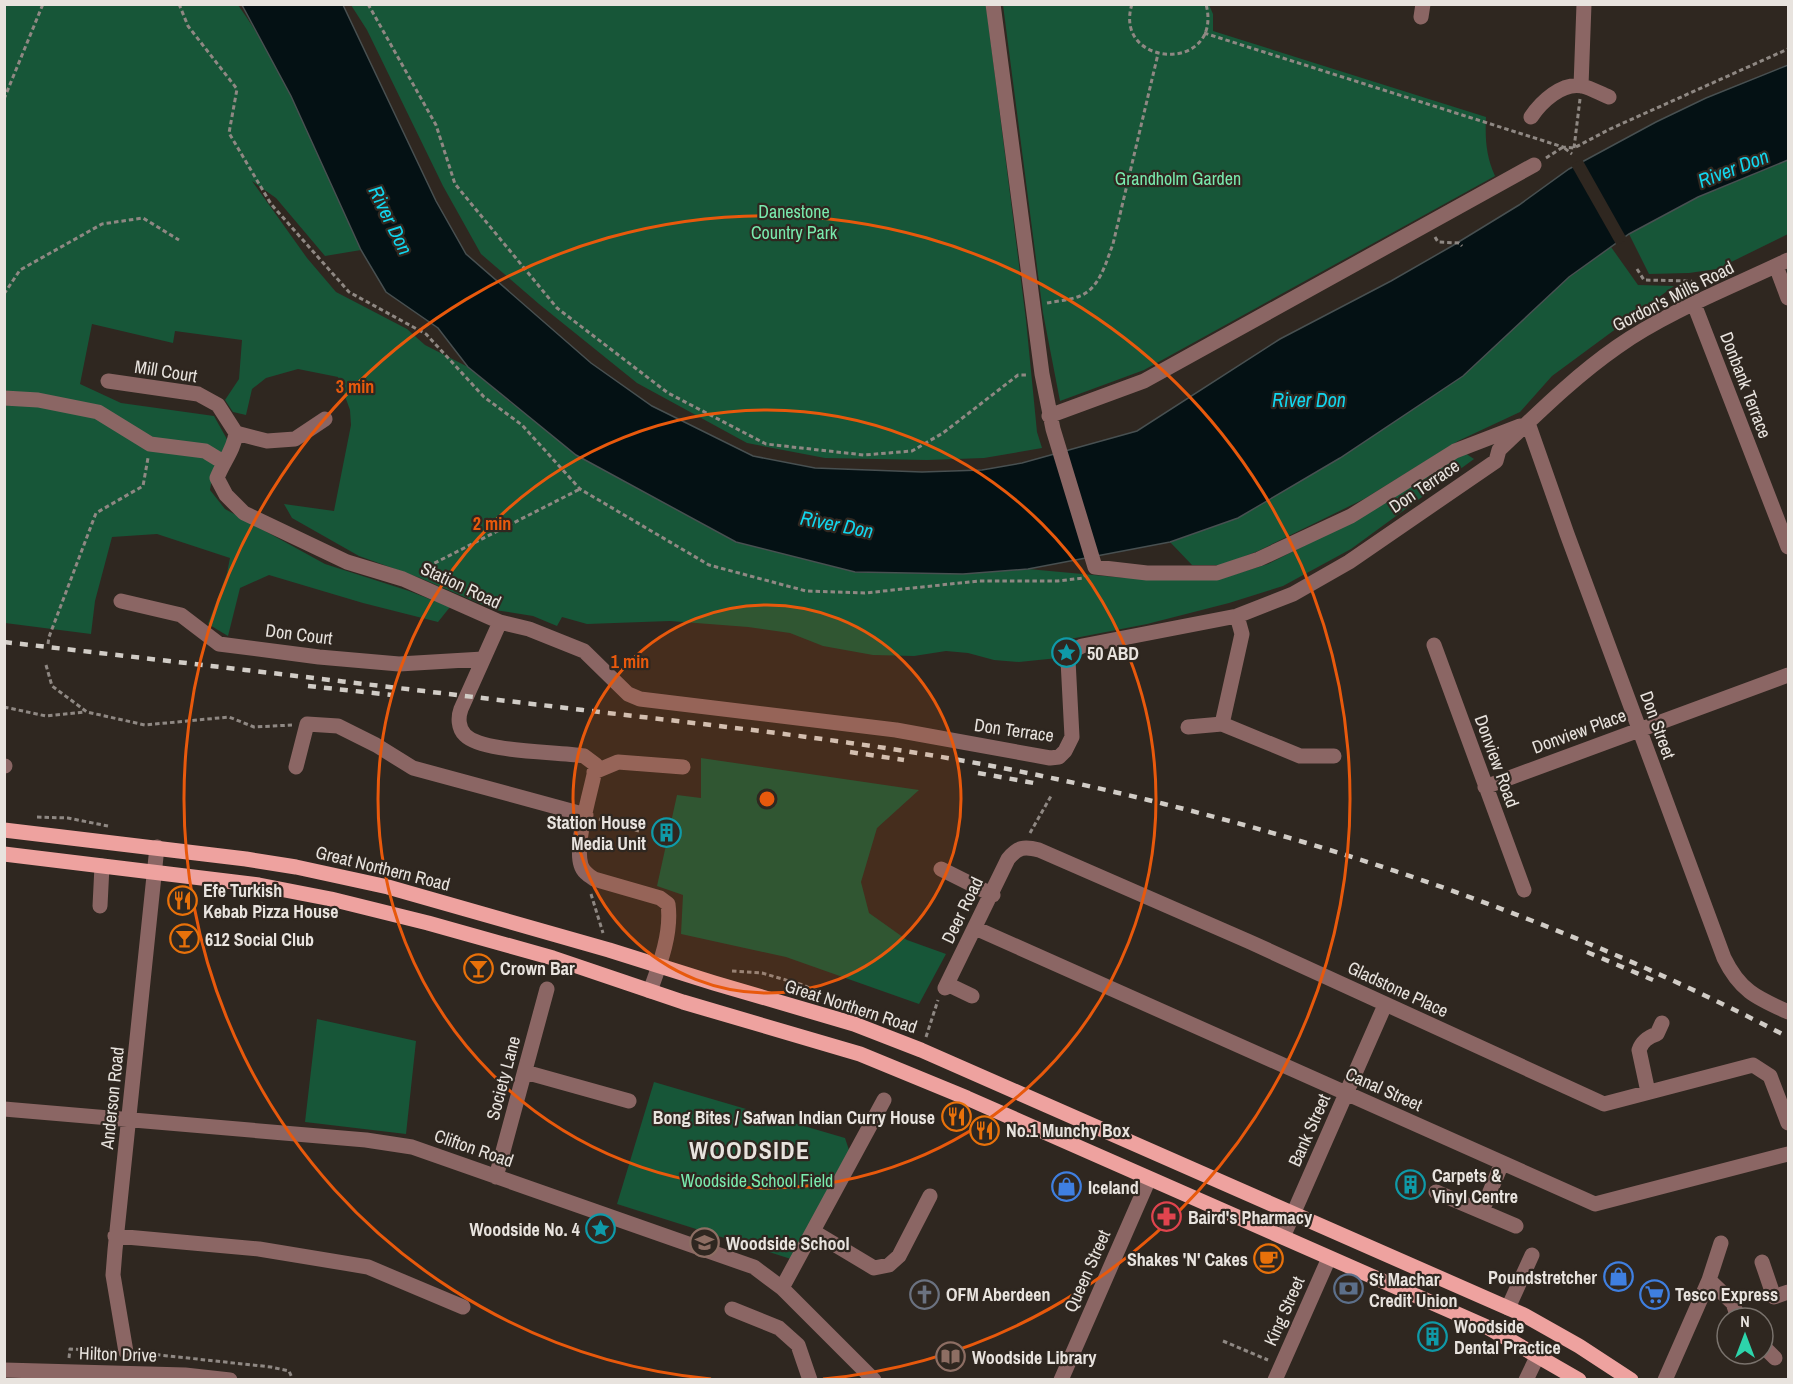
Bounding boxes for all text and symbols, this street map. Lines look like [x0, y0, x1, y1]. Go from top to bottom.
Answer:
water label: River Don [1694, 142, 1772, 194]
park label: Grandholm Garden [1115, 166, 1241, 191]
water label: River Don [363, 181, 419, 259]
park label: Danestone Country Park [751, 199, 838, 245]
street label: Gordon's Mills Road [1608, 255, 1738, 337]
street label: Donbank Terrace [1714, 328, 1778, 442]
street label: Mill Court [133, 354, 199, 388]
text: 3 min [336, 374, 374, 399]
water label: River Don [1272, 386, 1346, 413]
street label: Don Terrace [1384, 453, 1464, 519]
water label: River Don [798, 504, 876, 544]
text: 2 min [473, 511, 511, 536]
street label: Station Road [417, 555, 505, 615]
street label: Don Court [264, 617, 334, 651]
place icon: 50 ABD [1050, 637, 1082, 669]
place label: 50 ABD [1087, 641, 1139, 666]
text: 1 min [611, 649, 649, 674]
street label: Don Street [1634, 688, 1682, 762]
street label: Donview Place [1528, 702, 1630, 760]
street label: Donview Road [1469, 711, 1525, 811]
street label: Don Terrace [973, 712, 1055, 748]
centre of rings [757, 789, 777, 809]
place label: Station House Media Unit [547, 810, 646, 856]
building icon: Station House Media Unit [651, 816, 683, 848]
street label: Great Northern Road [313, 839, 453, 897]
street label: Deer Road [935, 872, 989, 948]
place label: Efe Turkish Kebab Pizza House [203, 878, 338, 924]
restaurant icon: Efe Turkish Kebab Pizza House [166, 884, 198, 916]
bar icon: 612 Social Club [168, 923, 200, 955]
place label: 612 Social Club [205, 927, 314, 952]
bar icon: Crown Bar [463, 952, 495, 984]
street label: Gladstone Place [1344, 955, 1452, 1023]
place label: Crown Bar [500, 956, 575, 981]
street label: Great Northern Road [782, 973, 920, 1039]
street label: Society Lane [480, 1033, 526, 1123]
street label: Anderson Road [94, 1046, 130, 1151]
street label: Canal Street [1341, 1061, 1427, 1117]
street label: Bank Street [1282, 1090, 1336, 1170]
restaurant icon: Bong Bites / Safwan Indian Curry House [940, 1101, 972, 1133]
place label: Bong Bites / Safwan Indian Curry House [653, 1105, 935, 1130]
restaurant icon: No.1 Munchy Box [969, 1114, 1001, 1146]
place label: No.1 Munchy Box [1006, 1118, 1131, 1143]
street label: Clifton Road [431, 1123, 517, 1173]
district label: WOODSIDE [689, 1134, 811, 1166]
place label: Carpets & Vinyl Centre [1432, 1163, 1518, 1209]
park label: Woodside School Field [681, 1168, 833, 1193]
building icon: Carpets & Vinyl Centre [1395, 1169, 1427, 1201]
shop icon: Iceland [1051, 1171, 1083, 1203]
place label: Iceland [1088, 1175, 1139, 1200]
pharmacy icon: Baird's Pharmacy [1151, 1201, 1183, 1233]
place label: Baird's Pharmacy [1188, 1205, 1313, 1230]
place icon: Woodside No. 4 [585, 1213, 617, 1245]
place label: Woodside No. 4 [470, 1217, 581, 1242]
street label: Queen Street [1058, 1226, 1116, 1316]
school or university icon: Woodside School [689, 1227, 721, 1259]
place label: Woodside School [726, 1231, 850, 1256]
cafe icon: Shakes 'N' Cakes [1253, 1243, 1285, 1275]
place label: Shakes 'N' Cakes [1127, 1247, 1248, 1272]
shop icon: Poundstretcher [1602, 1261, 1634, 1293]
place label: Poundstretcher [1488, 1265, 1597, 1290]
place label: St Machar Credit Union [1369, 1267, 1458, 1313]
street label: King Street [1258, 1272, 1310, 1350]
bank icon: St Machar Credit Union [1332, 1273, 1364, 1305]
church icon: OFM Aberdeen [909, 1278, 941, 1310]
supermarket icon: Tesco Express [1638, 1278, 1670, 1310]
place label: OFM Aberdeen [946, 1282, 1050, 1307]
place label: Tesco Express [1675, 1282, 1778, 1307]
north arrow [1715, 1306, 1775, 1366]
text: N [1740, 1310, 1750, 1332]
place label: Woodside Dental Practice [1454, 1314, 1561, 1360]
building icon: Woodside Dental Practice [1417, 1320, 1449, 1352]
street label: Hilton Drive [79, 1340, 157, 1368]
library icon: Woodside Library [935, 1341, 967, 1373]
place label: Woodside Library [972, 1345, 1097, 1370]

